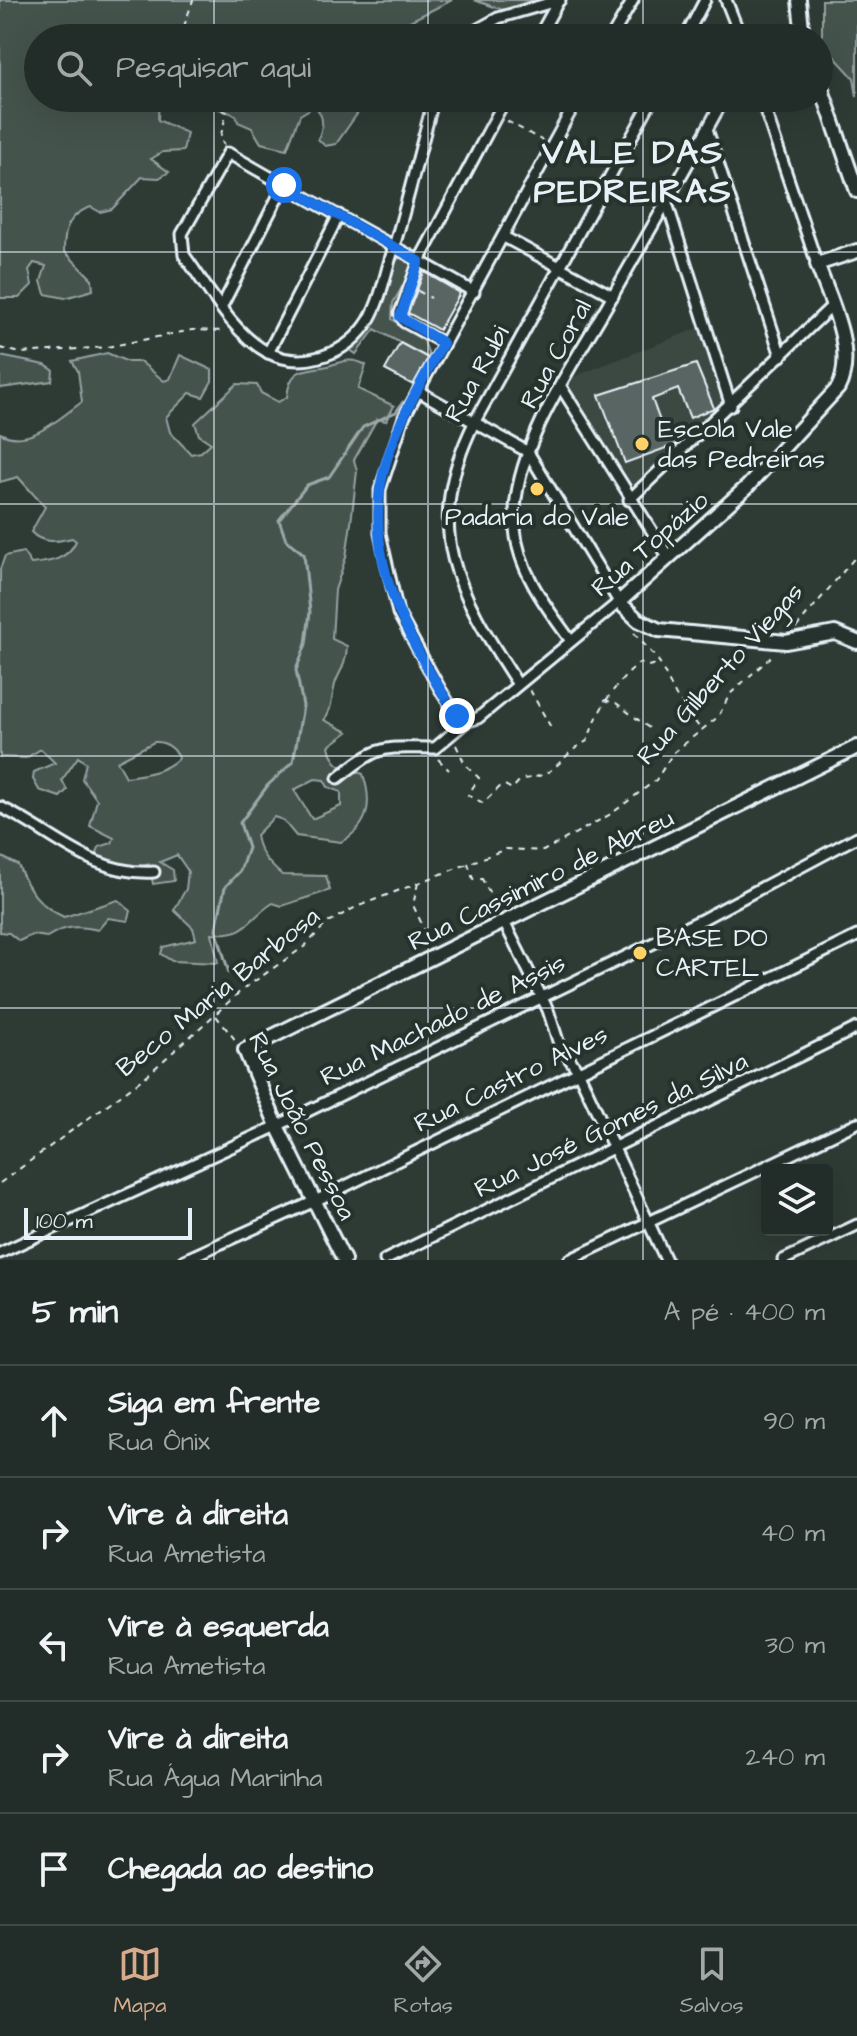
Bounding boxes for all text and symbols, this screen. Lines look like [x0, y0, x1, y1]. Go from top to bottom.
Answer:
search box [24, 24, 833, 112]
icon: search [52, 46, 96, 90]
text: Pesquisar aqui [116, 47, 311, 89]
district label: VALE DAS PEDREIRAS [533, 129, 733, 216]
route start [266, 167, 302, 203]
street label: Rua Coral [511, 293, 601, 415]
street label: Rua Rubi [436, 319, 518, 429]
place label: Escola Vale das Pedreiras [658, 411, 825, 477]
marker: Escola Vale das Pedreiras [633, 435, 651, 453]
marker: Padaria do Vale [528, 480, 546, 498]
street label: Rua Topázio [583, 482, 717, 605]
place label: Padaria do Vale [445, 499, 629, 535]
street label: Rua Gilberto Viegas [628, 575, 813, 774]
route end [439, 698, 475, 734]
street label: Rua Cassimiro de Abreu [402, 800, 680, 960]
street label: Beco Maria Barbosa [109, 899, 327, 1085]
place label: BASE DO CARTEL [656, 920, 768, 986]
marker: BASE DO CARTEL [631, 944, 649, 962]
street label: Rua Machado de Assis [314, 945, 572, 1095]
street label: Rua Castro Alves [408, 1017, 614, 1141]
street label: Rua João Pessoa [239, 1026, 365, 1226]
street label: Rua José Gomes da Silva [468, 1043, 754, 1207]
map controls [761, 1164, 833, 1236]
button: layers [761, 1164, 833, 1236]
scale bar [24, 1204, 192, 1240]
text: 100 m [36, 1206, 93, 1237]
text: 5 min [32, 1288, 118, 1336]
text: A pé · 400 m [664, 1294, 825, 1330]
text: Siga em frente [108, 1382, 320, 1424]
icon: ahead [32, 1399, 76, 1443]
text: 90 m [763, 1403, 825, 1439]
text: Rua Ônix [108, 1424, 210, 1460]
text: Vire à direita [108, 1494, 288, 1536]
icon: right [32, 1511, 76, 1555]
text: 40 m [760, 1515, 825, 1551]
text: Rua Ametista [108, 1536, 266, 1572]
text: Vire à esquerda [108, 1606, 329, 1648]
icon: left [32, 1623, 76, 1667]
text: 30 m [765, 1627, 825, 1663]
text: Rua Ametista [108, 1648, 266, 1684]
text: Vire à direita [108, 1718, 288, 1760]
icon: right [32, 1735, 76, 1779]
text: 240 m [745, 1739, 825, 1775]
text: Rua Água Marinha [108, 1760, 322, 1796]
icon: arrive [32, 1847, 76, 1891]
text: Chegada ao destino [108, 1848, 373, 1890]
tab: Mapa [114, 1942, 166, 2021]
tab: Rotas [394, 1942, 453, 2021]
tab: Salvos [680, 1942, 743, 2021]

